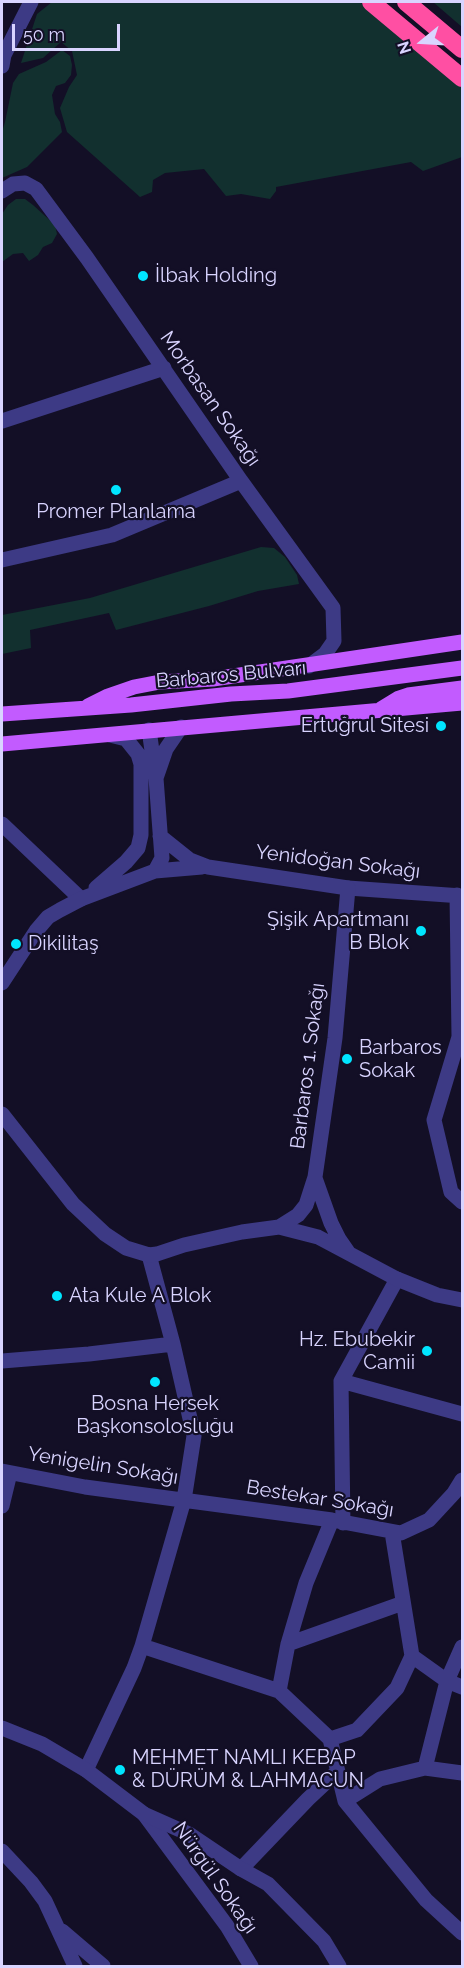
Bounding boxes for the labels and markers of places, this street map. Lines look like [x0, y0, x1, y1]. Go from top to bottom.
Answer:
place label: İlbak Holding [155, 264, 277, 288]
marker: İlbak Holding [136, 269, 150, 283]
marker: Promer Planlama [109, 483, 123, 497]
place label: Promer Planlama [36, 500, 196, 524]
place label: Ertuğrul Sitesi [301, 714, 429, 738]
marker: Ertuğrul Sitesi [434, 719, 448, 733]
place label: Şişik Apartmanı B Blok [267, 908, 409, 955]
marker: Şişik Apartmanı B Blok [414, 924, 428, 938]
place label: Dikilitaş [28, 932, 99, 956]
marker: Dikilitaş [9, 937, 23, 951]
place label: Barbaros Sokak [359, 1036, 442, 1083]
marker: Barbaros Sokak [340, 1052, 354, 1066]
place label: Ata Kule A Blok [69, 1284, 211, 1308]
marker: Ata Kule A Blok [50, 1289, 64, 1303]
place label: Hz. Ebubekir Camii [299, 1328, 415, 1375]
marker: Hz. Ebubekir Camii [420, 1344, 434, 1358]
marker: Bosna Hersek Başkonsolosluğu [148, 1375, 162, 1389]
place label: Bosna Hersek Başkonsolosluğu [76, 1392, 234, 1439]
place label: MEHMET NAMLI KEBAP & DÜRÜM & LAHMACUN [132, 1746, 364, 1793]
marker: MEHMET NAMLI KEBAP & DÜRÜM & LAHMACUN [113, 1763, 127, 1777]

